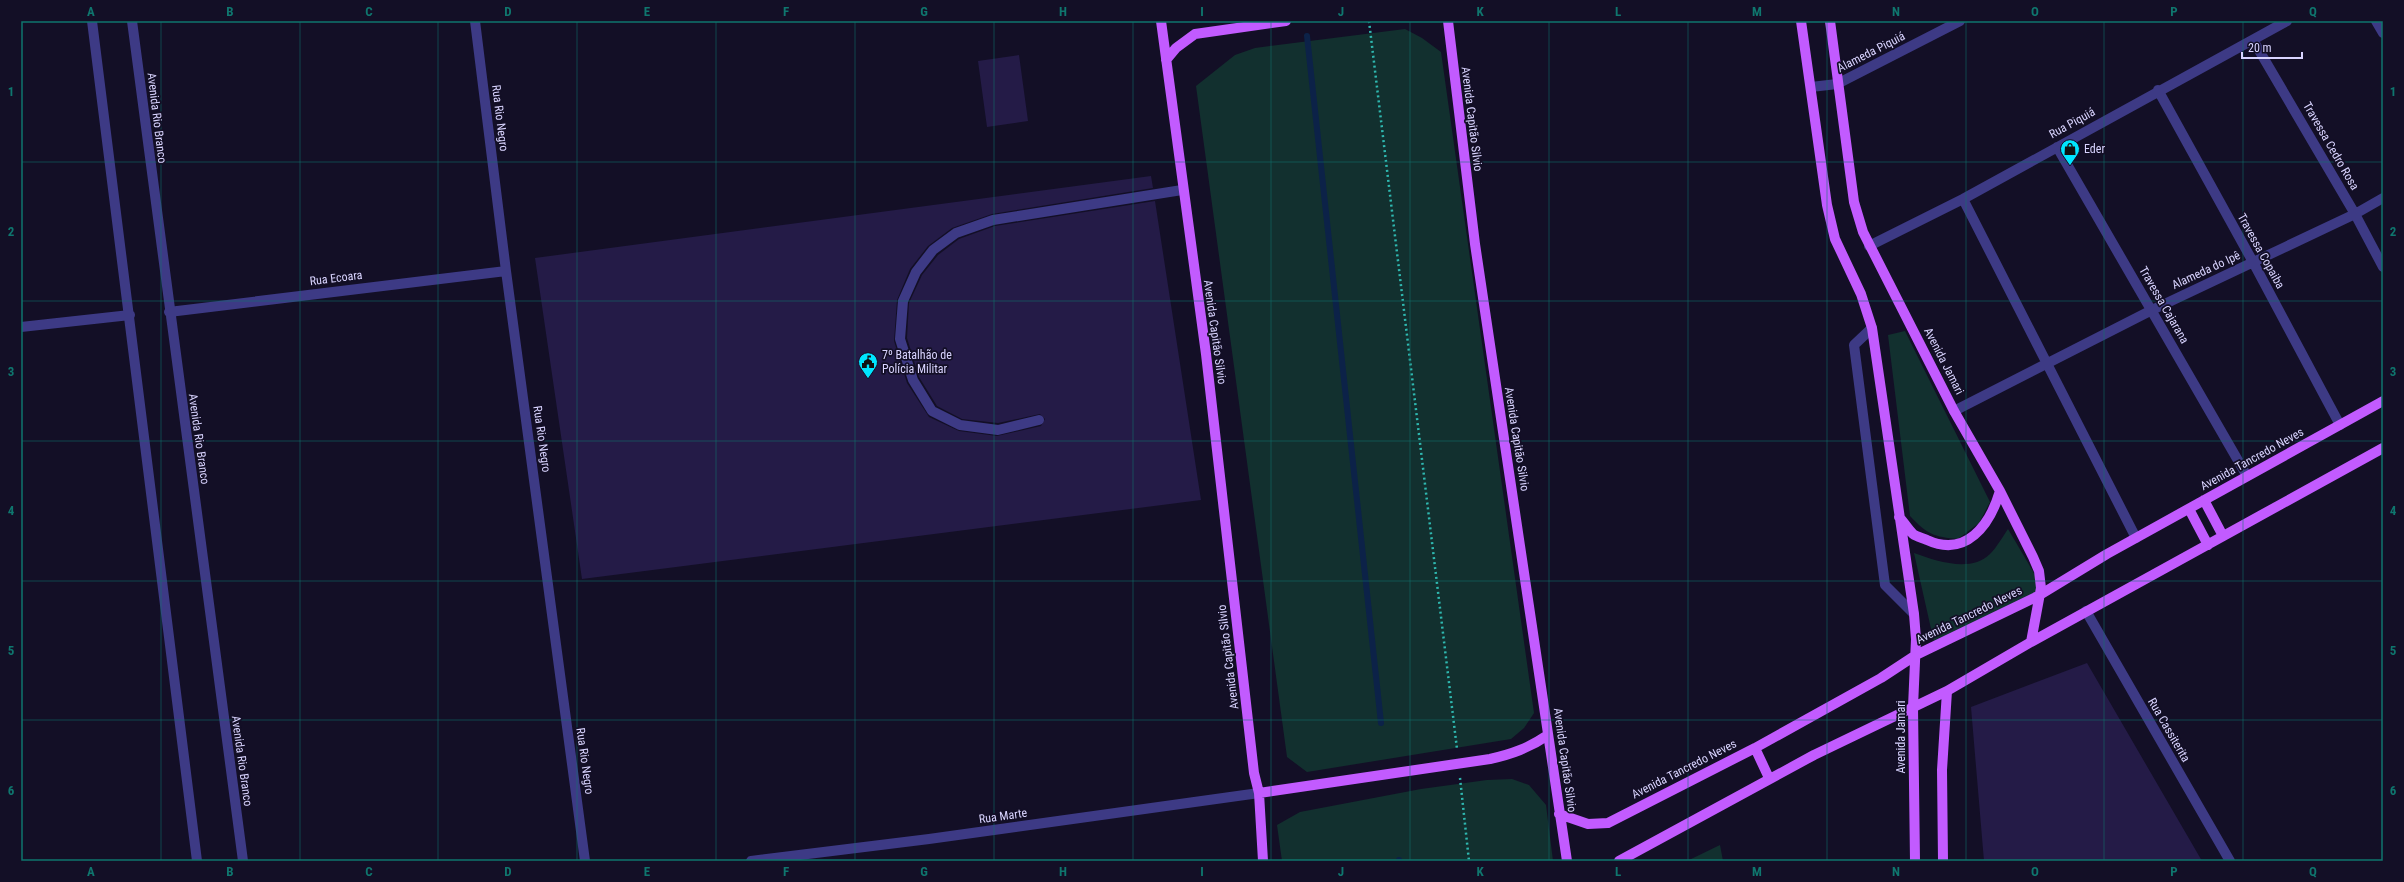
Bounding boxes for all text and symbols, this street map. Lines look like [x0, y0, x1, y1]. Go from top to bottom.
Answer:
text: A [87, 4, 95, 19]
text: B [226, 4, 234, 19]
text: C [365, 4, 373, 19]
text: D [504, 4, 512, 19]
text: E [644, 4, 651, 19]
text: F [783, 4, 789, 19]
text: G [920, 4, 928, 19]
text: H [1059, 4, 1067, 19]
text: I [1200, 4, 1204, 19]
text: J [1338, 4, 1344, 19]
text: K [1476, 4, 1484, 19]
text: L [1615, 4, 1621, 19]
text: M [1752, 4, 1762, 19]
text: N [1892, 4, 1900, 19]
text: O [2031, 4, 2039, 19]
text: P [2170, 4, 2178, 19]
text: Q [2309, 4, 2317, 19]
street label: Alameda Piquiá [1835, 29, 1907, 75]
scale bar [2242, 34, 2302, 60]
text: 20 m [2248, 41, 2272, 55]
street label: Avenida Capitão Silvio [1459, 66, 1485, 172]
street label: Avenida Rio Branco [144, 72, 170, 164]
text: 1 [8, 84, 14, 99]
street label: Rua Rio Negro [489, 84, 511, 152]
text: 1 [2390, 84, 2396, 99]
street label: Travessa Cedro Rosa [2300, 99, 2362, 193]
street label: Rua Piquiá [2047, 105, 2098, 141]
shop icon: Eder [2059, 138, 2081, 166]
place label: Eder [2084, 142, 2105, 156]
street label: Travessa Copaiba [2235, 211, 2288, 291]
text: 2 [8, 224, 15, 239]
text: 2 [2390, 224, 2397, 239]
street label: Alameda do Ipê [2170, 248, 2243, 292]
street label: Travessa Cajarana [2136, 264, 2192, 346]
street label: Rua Ecoara [309, 268, 363, 288]
street label: Avenida Capitão Silvio [1201, 279, 1229, 385]
street label: Avenida Jamari [1921, 325, 1967, 397]
place label: 7º Batalhão de Polícia Militar [882, 348, 952, 376]
public building icon: 7º Batalhão de Polícia Militar [857, 351, 879, 379]
text: 3 [8, 364, 14, 379]
text: 3 [2390, 364, 2396, 379]
street label: Avenida Capitão Silvio [1502, 386, 1532, 492]
street label: Avenida Rio Branco [186, 393, 212, 485]
street label: Rua Rio Negro [530, 405, 554, 473]
street label: Avenida Tancredo Neves [2198, 425, 2306, 493]
text: 4 [8, 503, 15, 518]
text: 4 [2390, 503, 2397, 518]
street label: Avenida Tancredo Neves [1914, 583, 2024, 647]
street label: Avenida Capitão Silvio [1215, 604, 1241, 710]
text: 5 [8, 643, 15, 658]
text: 5 [2390, 643, 2397, 658]
street label: Rua Cassiterita [2145, 695, 2193, 765]
street label: Avenida Jamari [1894, 700, 1908, 774]
street label: Avenida Capitão Silvio [1551, 707, 1579, 813]
street label: Avenida Rio Branco [229, 715, 255, 807]
street label: Rua Rio Negro [573, 727, 597, 795]
street label: Avenida Tancredo Neves [1629, 736, 1739, 802]
text: 6 [8, 783, 15, 798]
text: 6 [2390, 783, 2397, 798]
street label: Rua Marte [978, 806, 1028, 826]
text: A [87, 864, 95, 879]
text: B [226, 864, 234, 879]
text: C [365, 864, 373, 879]
text: D [504, 864, 512, 879]
text: E [644, 864, 651, 879]
text: F [783, 864, 789, 879]
text: G [920, 864, 928, 879]
text: H [1059, 864, 1067, 879]
text: I [1200, 864, 1204, 879]
text: J [1338, 864, 1344, 879]
text: K [1476, 864, 1484, 879]
text: L [1615, 864, 1621, 879]
text: M [1752, 864, 1762, 879]
text: N [1892, 864, 1900, 879]
text: O [2031, 864, 2039, 879]
text: P [2170, 864, 2178, 879]
text: Q [2309, 864, 2317, 879]

